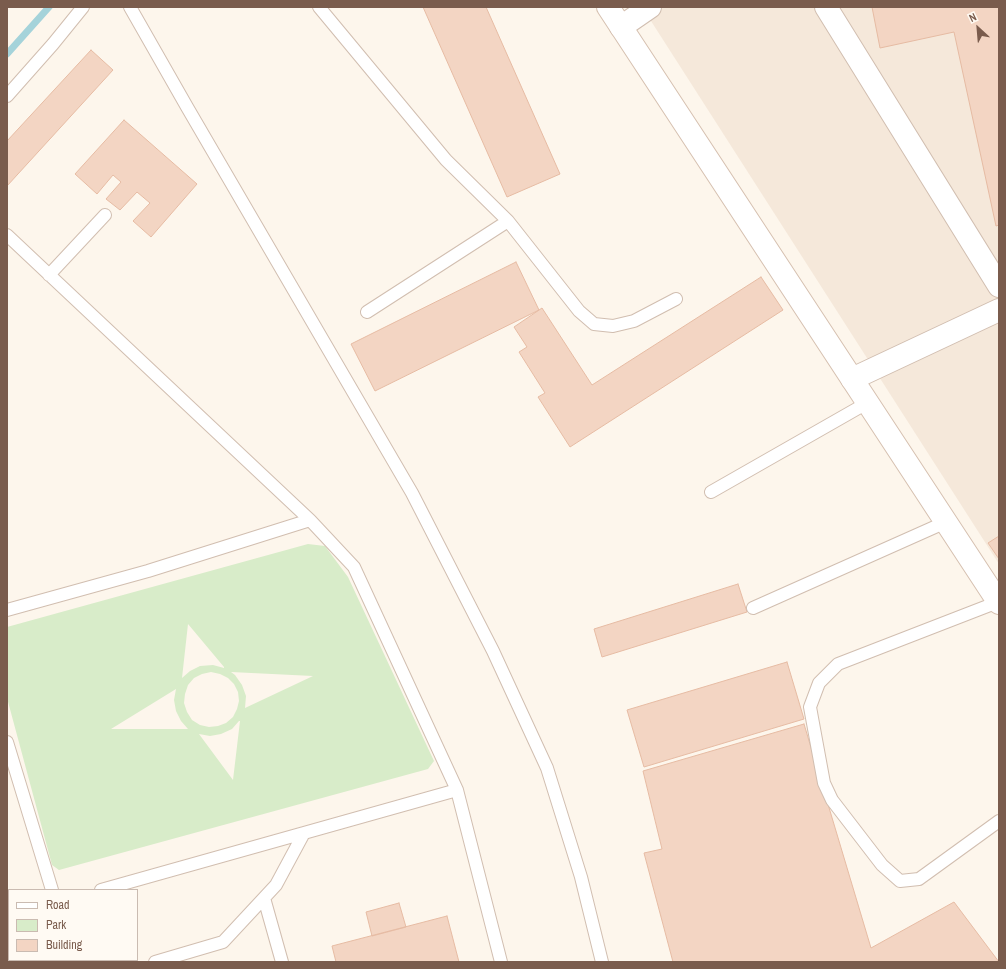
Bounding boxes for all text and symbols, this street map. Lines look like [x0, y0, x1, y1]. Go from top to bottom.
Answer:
north arrow [958, 8, 998, 48]
text: N [967, 9, 979, 25]
legend [8, 889, 138, 961]
text: Road [46, 897, 70, 913]
text: Park [46, 917, 66, 933]
text: Building [46, 937, 82, 953]

